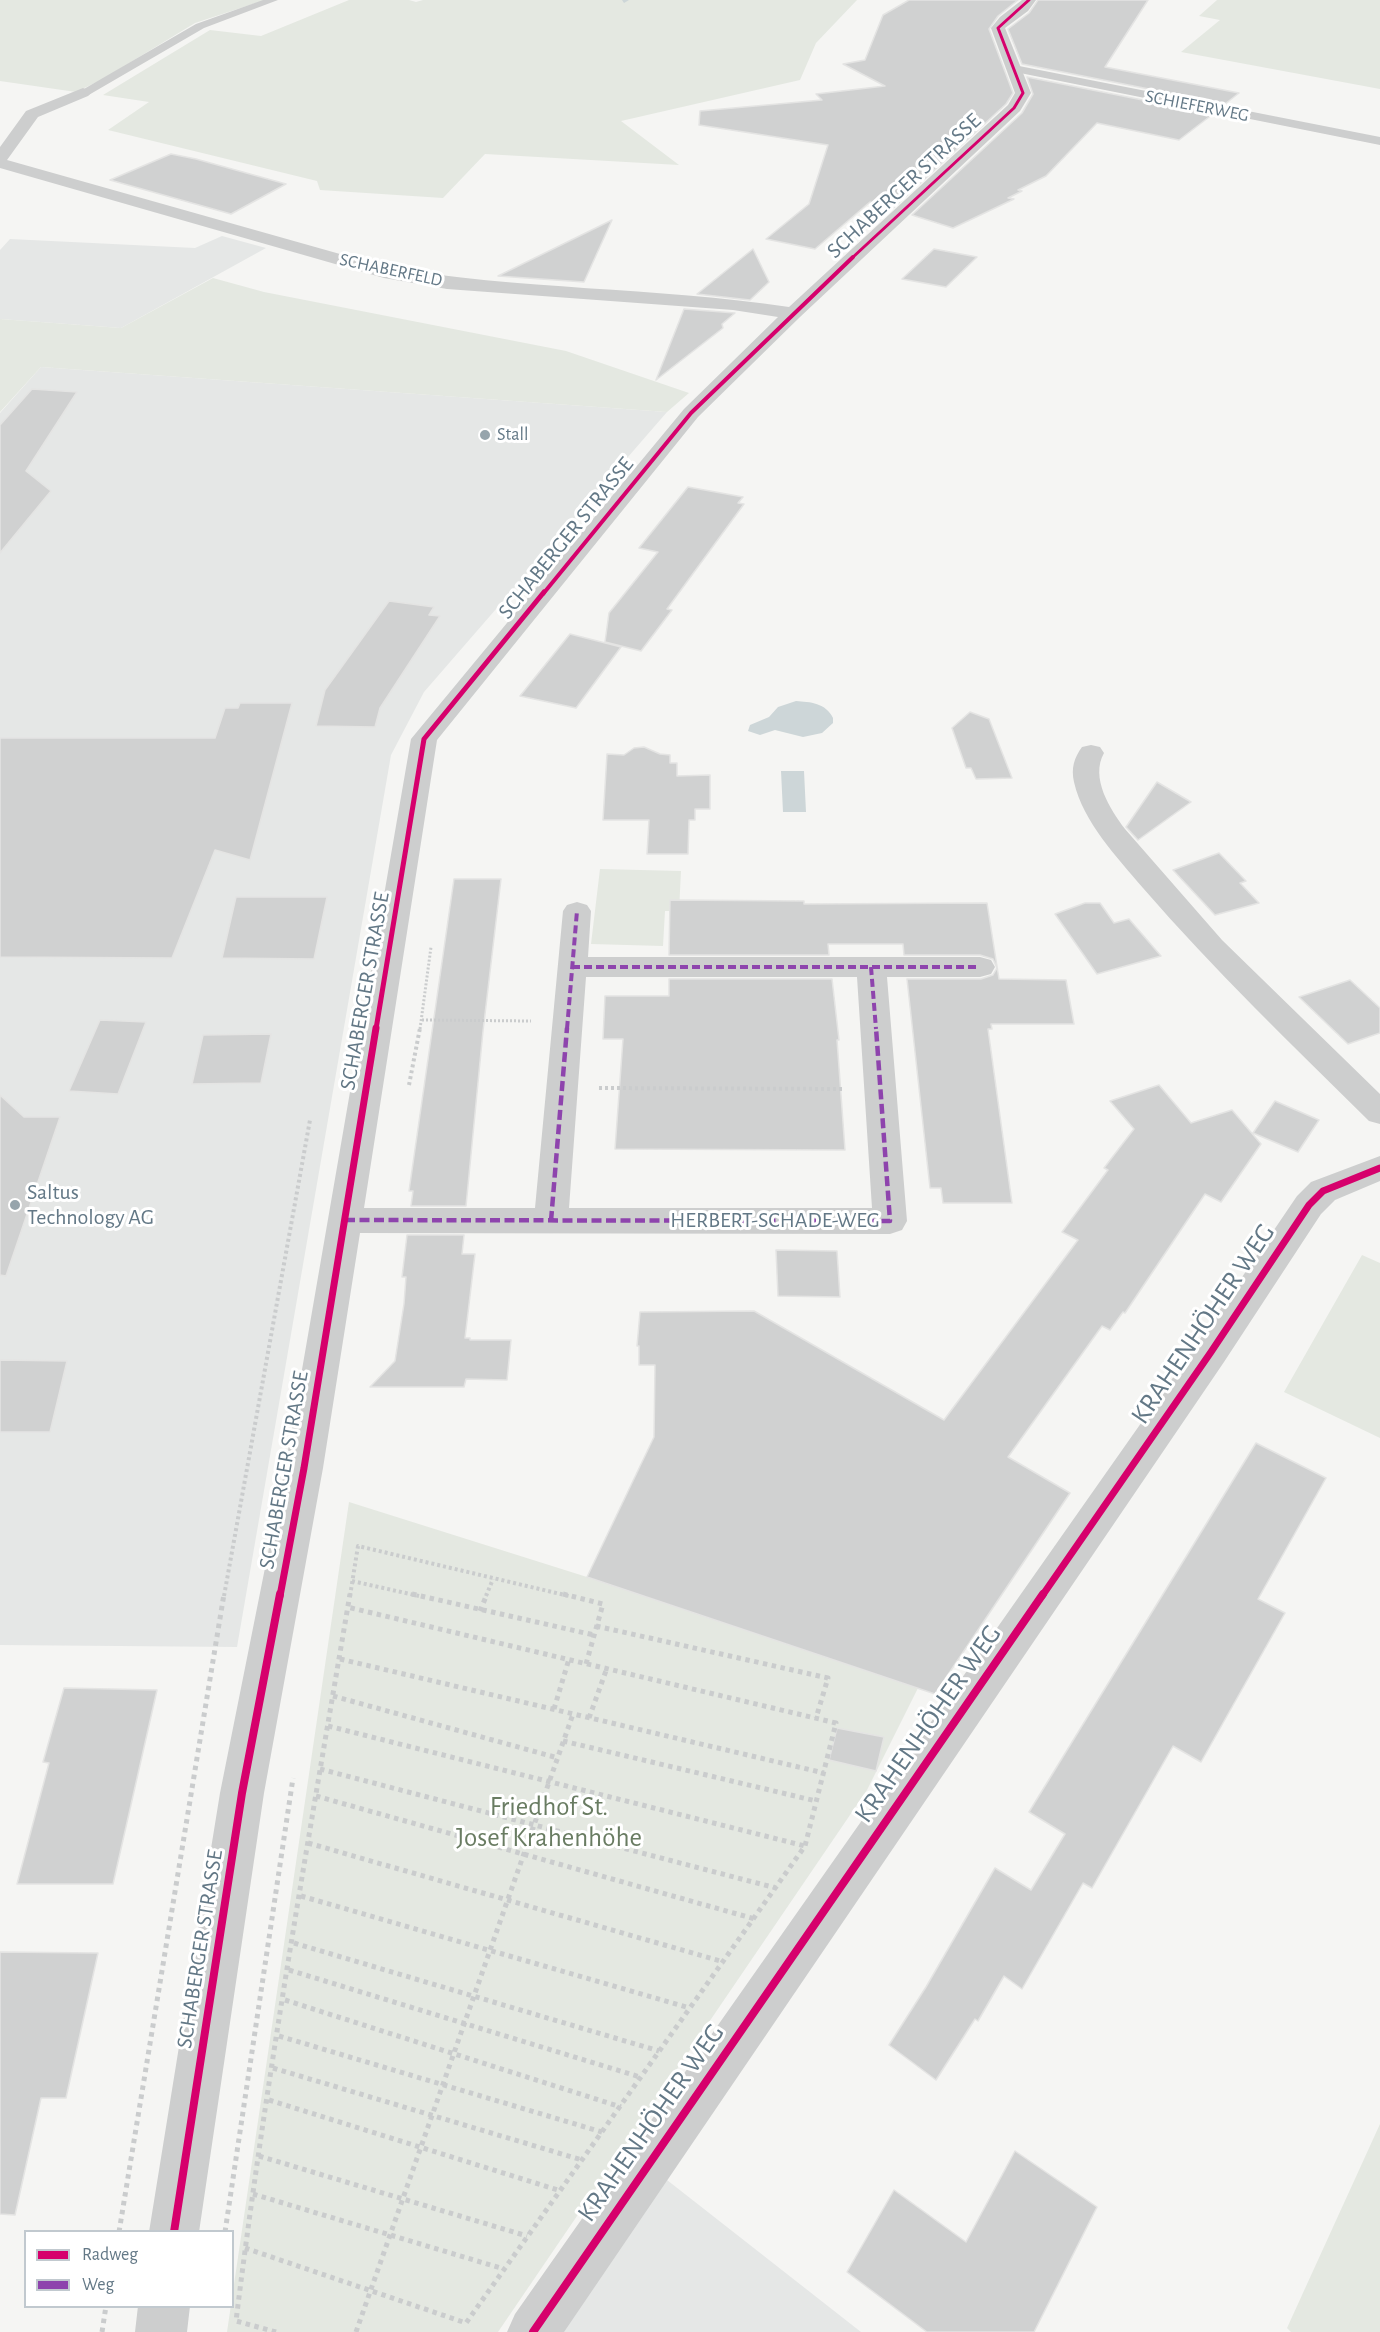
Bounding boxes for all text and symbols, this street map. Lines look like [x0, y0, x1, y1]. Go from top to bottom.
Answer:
street label: SCHIEFERWEG [1143, 85, 1251, 127]
street label: SCHABERGER STRASSE [822, 108, 986, 264]
street label: SCHABERFELD [338, 249, 444, 291]
place label: Stall [497, 424, 528, 446]
marker: Stall [478, 428, 492, 442]
street label: SCHABERGER STRASSE [493, 452, 639, 624]
street label: SCHABERGER STRASSE [335, 890, 395, 1092]
place label: Saltus Technology AG [27, 1179, 154, 1230]
marker: Saltus Technology AG [8, 1198, 22, 1212]
street label: HERBERT-SCHADE-WEG [670, 1207, 880, 1233]
street label: KRAHENHÖHER WEG [1124, 1218, 1282, 1430]
street label: SCHABERGER STRASSE [254, 1369, 314, 1571]
street label: KRAHENHÖHER WEG [848, 1619, 1008, 1829]
park label: Friedhof St. Josef Krahenhöhe [456, 1791, 642, 1854]
street label: SCHABERGER STRASSE [171, 1848, 229, 2050]
street label: KRAHENHÖHER WEG [571, 2018, 731, 2228]
legend [24, 2230, 234, 2308]
text: Radweg [82, 2246, 138, 2264]
text: Weg [82, 2276, 114, 2294]

